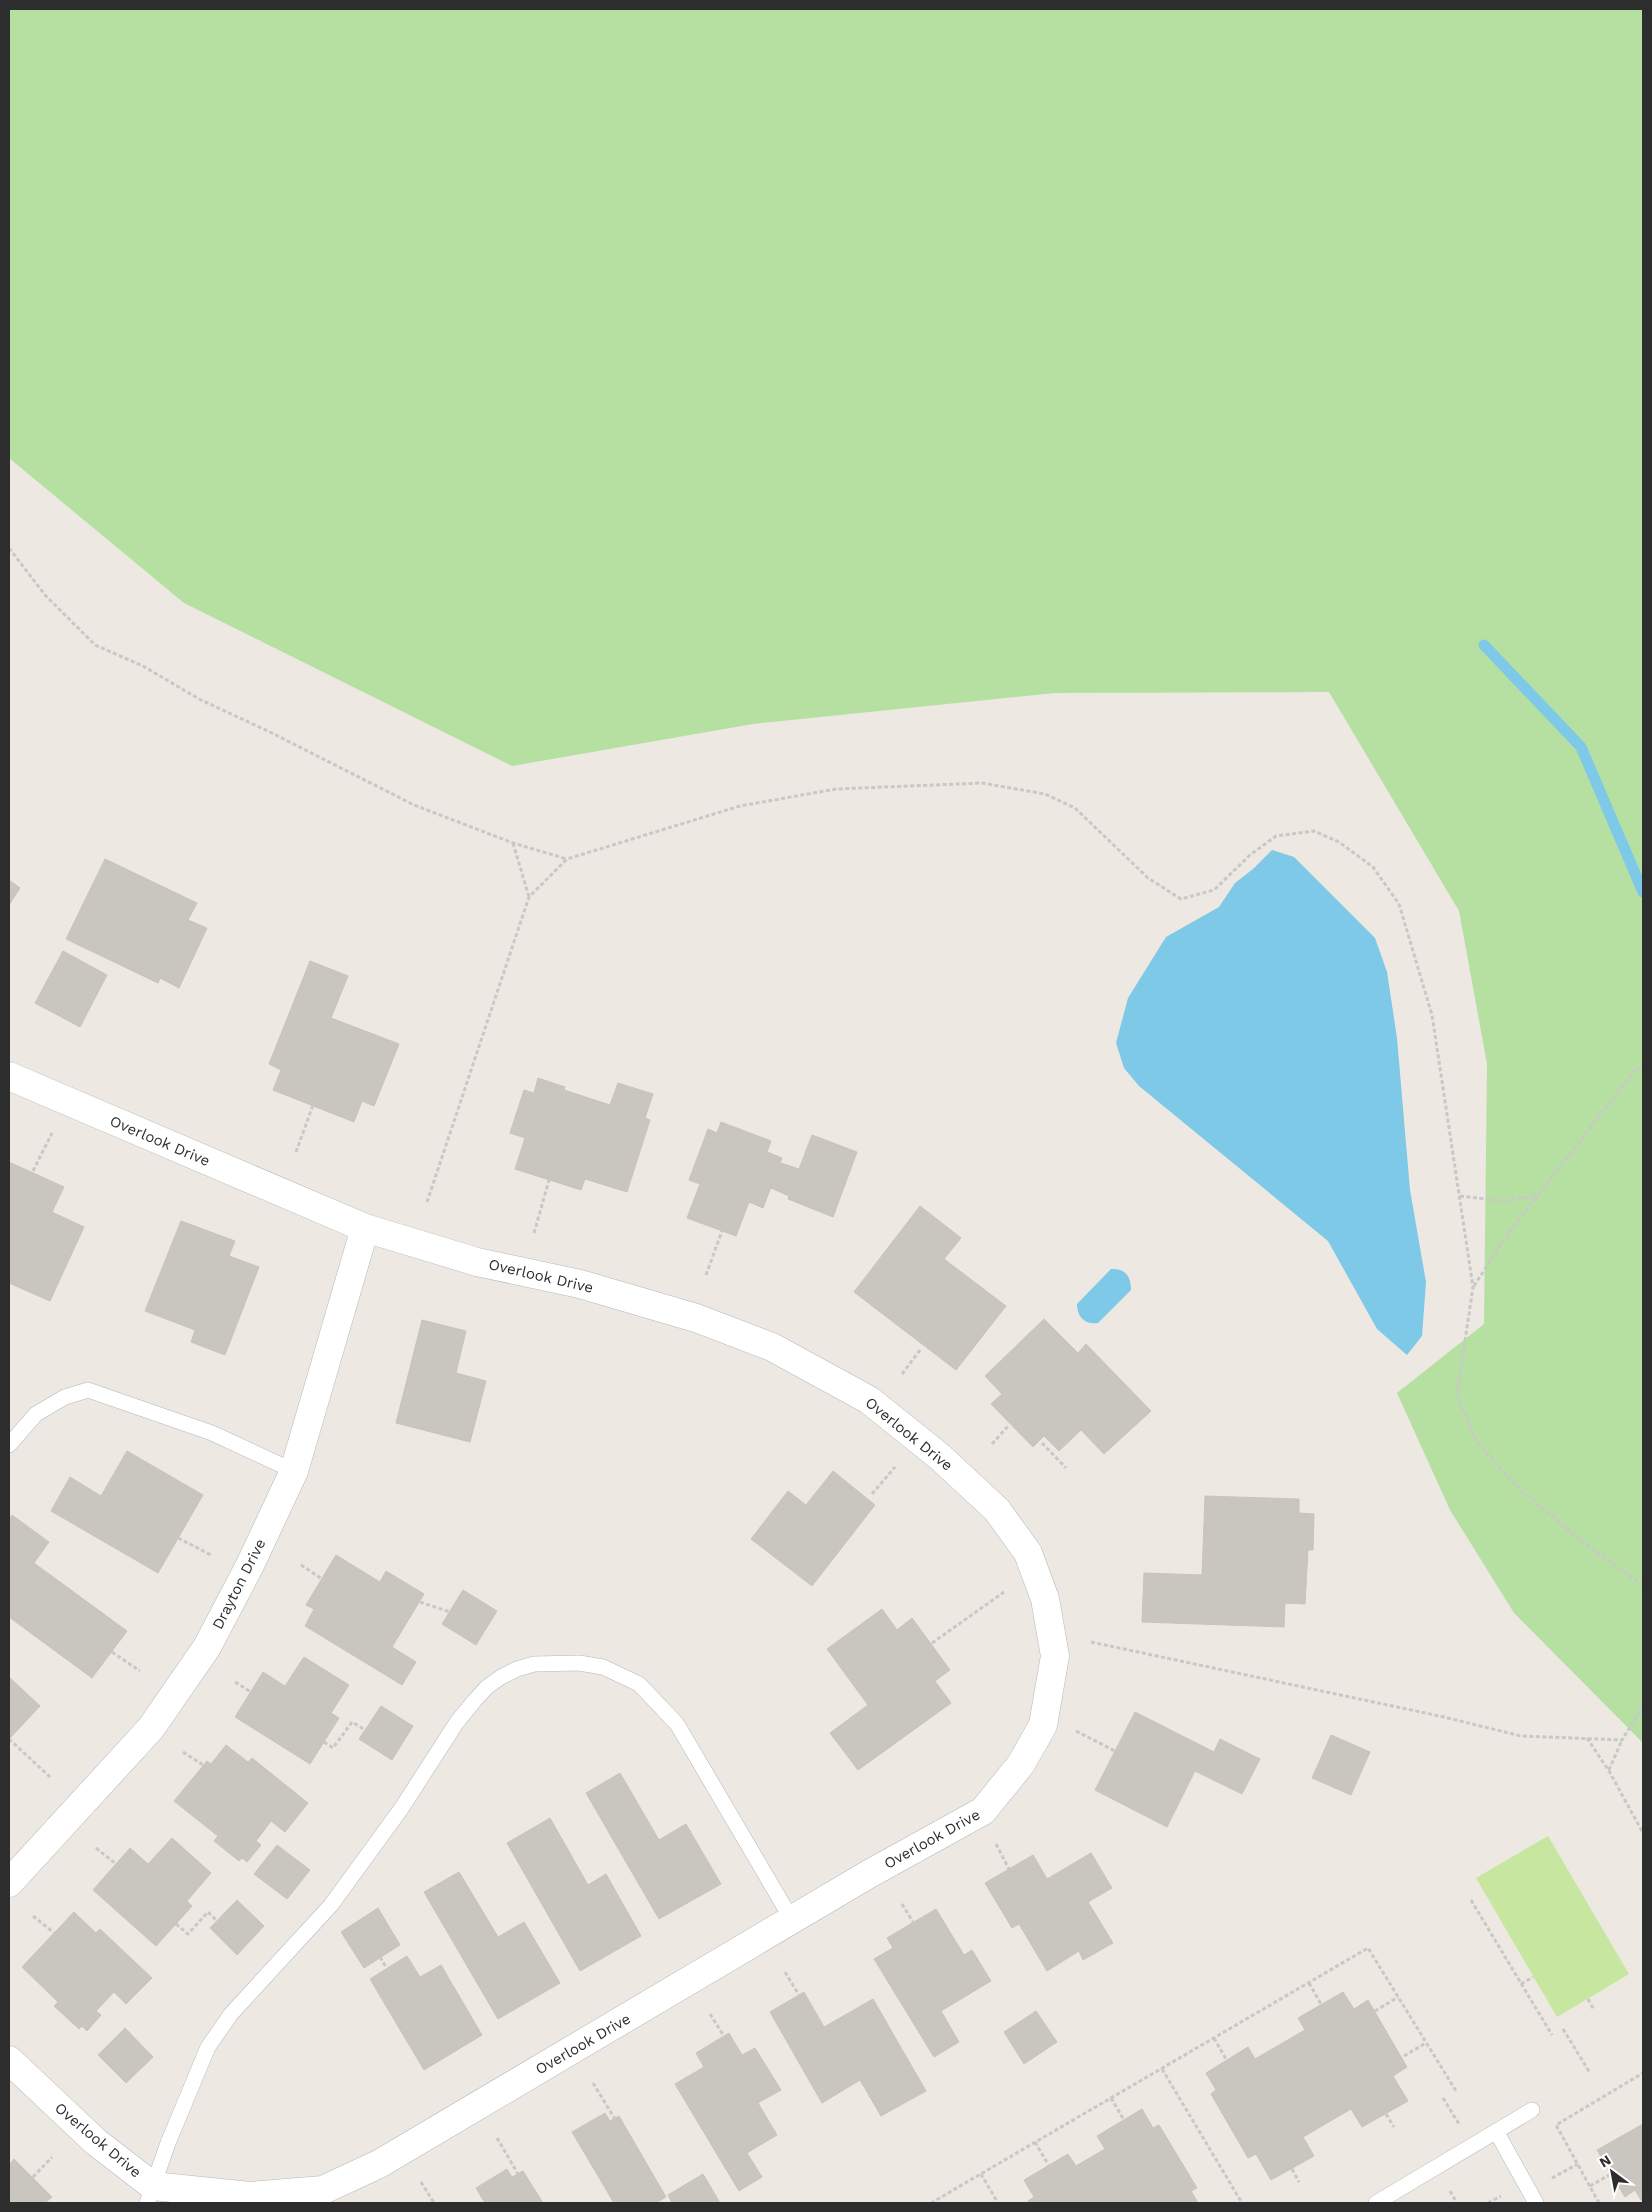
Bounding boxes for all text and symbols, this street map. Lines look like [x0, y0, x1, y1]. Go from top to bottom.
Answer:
street label: Overlook Drive [107, 1112, 213, 1170]
street label: Overlook Drive [487, 1255, 595, 1297]
street label: Overlook Drive [862, 1393, 956, 1475]
street label: Drayton Drive [208, 1536, 270, 1632]
street label: Overlook Drive [881, 1805, 983, 1873]
street label: Overlook Drive [532, 2009, 634, 2079]
street label: Overlook Drive [51, 2099, 145, 2181]
north arrow [1587, 2147, 1637, 2197]
text: N [1596, 2151, 1614, 2171]

